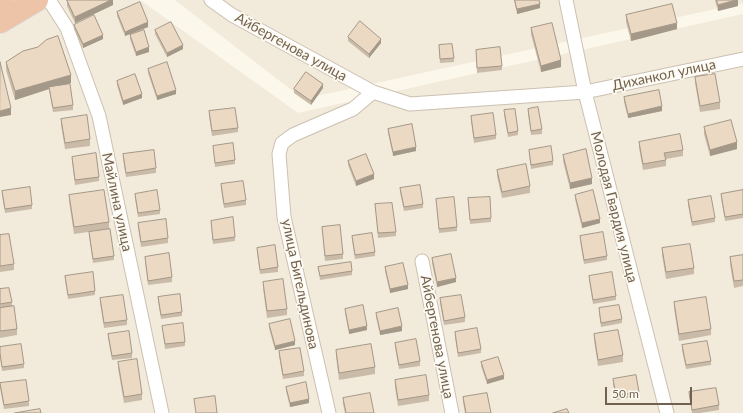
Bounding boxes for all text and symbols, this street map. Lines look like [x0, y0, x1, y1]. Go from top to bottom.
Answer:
street label: Айбергенова улица [232, 9, 350, 85]
street label: Диханкол улица [611, 56, 717, 94]
street label: Молодая Гвардия улица [587, 130, 641, 284]
street label: Майлина улица [98, 151, 136, 253]
street label: улица Бигельдинова [278, 217, 322, 351]
street label: Айбергенова улица [417, 274, 457, 400]
scale bar [607, 379, 694, 405]
text: 50 m [612, 386, 639, 401]

